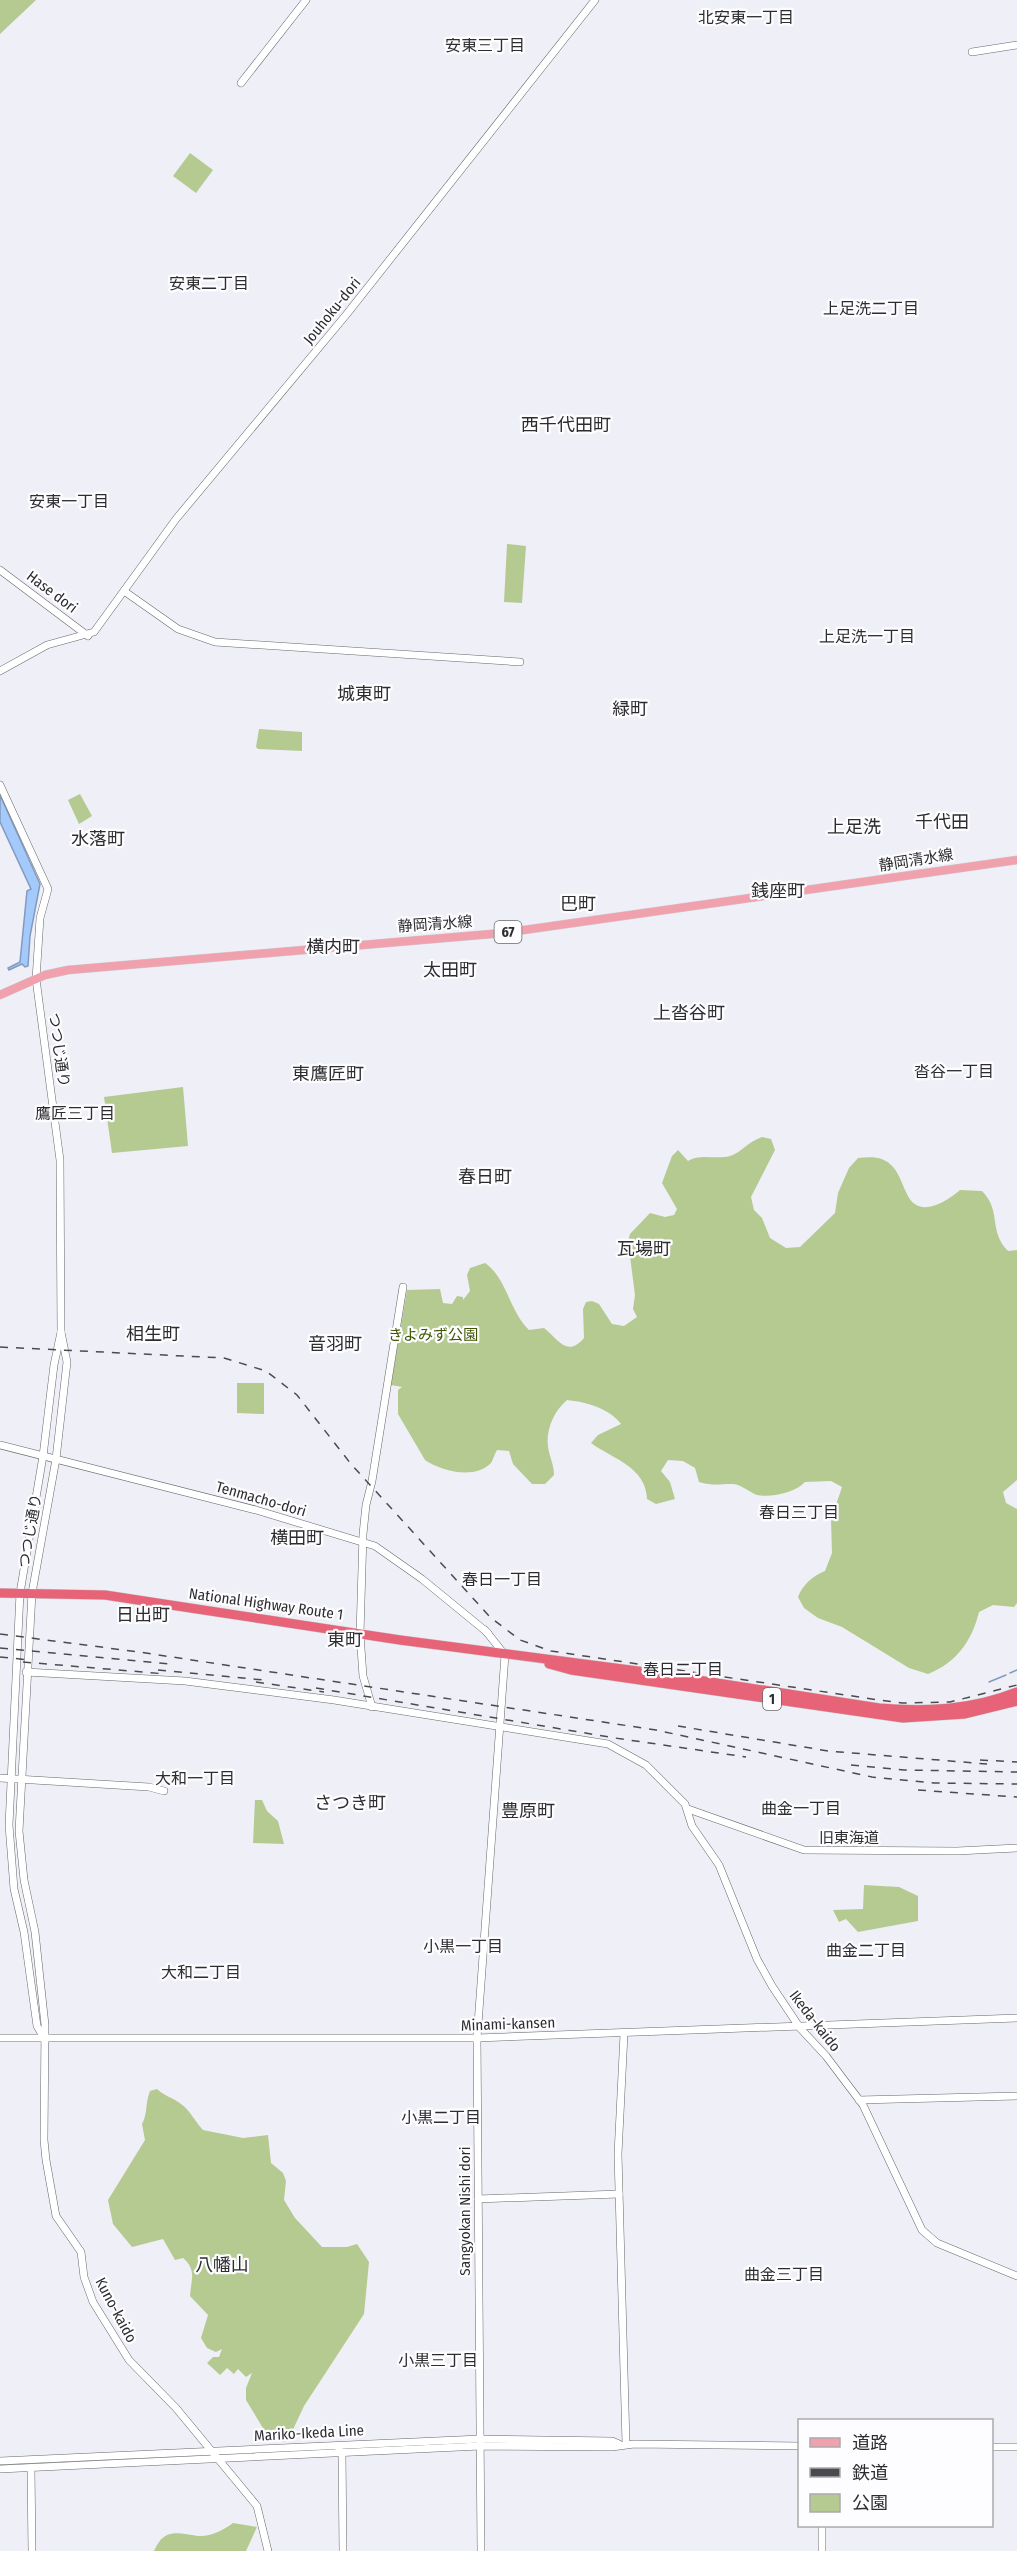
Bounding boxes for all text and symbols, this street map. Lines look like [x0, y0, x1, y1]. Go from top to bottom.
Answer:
district label: 北安東一丁目 [698, 8, 794, 27]
district label: 安東三丁目 [445, 36, 525, 55]
district label: 安東二丁目 [169, 274, 249, 293]
street label: Jouhoku-dori [300, 274, 364, 348]
district label: 上足洗二丁目 [823, 299, 919, 318]
district label: 西千代田町 [521, 414, 611, 436]
district label: 安東一丁目 [29, 492, 109, 511]
street label: Hase dori [23, 567, 81, 617]
district label: 上足洗一丁目 [819, 627, 915, 646]
district label: 城東町 [337, 683, 391, 705]
district label: 緑町 [612, 698, 648, 720]
district label: 千代田 [915, 811, 969, 833]
district label: 上足洗 [827, 816, 881, 838]
district label: 水落町 [71, 828, 125, 850]
street label: 静岡清水線 [878, 845, 954, 875]
district label: 銭座町 [751, 880, 805, 902]
district label: 巴町 [560, 893, 596, 915]
street label: 静岡清水線 [397, 912, 473, 936]
road number: 67 [494, 921, 522, 943]
district label: 横内町 [306, 936, 360, 958]
district label: 太田町 [423, 959, 477, 981]
district label: 上沓谷町 [653, 1002, 725, 1024]
street label: つつじ通り [45, 1012, 73, 1088]
district label: 沓谷一丁目 [914, 1062, 994, 1081]
district label: 東鷹匠町 [292, 1063, 364, 1085]
district label: 鷹匠三丁目 [35, 1104, 115, 1123]
district label: 春日町 [458, 1166, 512, 1188]
district label: 瓦場町 [617, 1238, 671, 1260]
district label: 相生町 [126, 1323, 180, 1345]
park label: きよみず公園 [388, 1326, 478, 1344]
district label: 音羽町 [308, 1333, 362, 1355]
street label: Tenmacho-dori [214, 1478, 308, 1520]
street label: つつじ通り [15, 1492, 45, 1570]
district label: 春日三丁目 [759, 1503, 839, 1522]
district label: 横田町 [270, 1527, 324, 1549]
district label: 春日一丁目 [462, 1570, 542, 1589]
street label: National Highway Route 1 [188, 1584, 344, 1624]
district label: 日出町 [116, 1604, 170, 1626]
district label: 東町 [327, 1629, 363, 1651]
district label: 春日二丁目 [643, 1660, 723, 1679]
road number: 1 [763, 1688, 781, 1710]
district label: 大和一丁目 [155, 1769, 235, 1788]
district label: さつき町 [314, 1792, 386, 1814]
district label: 曲金一丁目 [761, 1799, 841, 1818]
district label: 豊原町 [501, 1800, 555, 1822]
street label: 旧東海道 [819, 1829, 879, 1847]
district label: 小黒一丁目 [423, 1937, 503, 1956]
district label: 曲金二丁目 [826, 1941, 906, 1960]
district label: 大和二丁目 [161, 1963, 241, 1982]
street label: Ikeda-kaido [785, 1987, 845, 2055]
street label: Minami-kansen [461, 2013, 555, 2035]
district label: 小黒二丁目 [401, 2108, 481, 2127]
street label: Sangyokan Nishi dori [456, 2146, 474, 2276]
district label: 八幡山 [195, 2254, 249, 2276]
district label: 曲金三丁目 [744, 2265, 824, 2284]
street label: Kuno-kaido [91, 2275, 141, 2346]
district label: 小黒三丁目 [398, 2351, 478, 2370]
legend [798, 2419, 993, 2527]
street label: Mariko-Ikeda Line [254, 2421, 364, 2445]
text: 道路 [852, 2432, 888, 2454]
text: 鉄道 [852, 2462, 888, 2484]
text: 公園 [852, 2492, 888, 2514]

